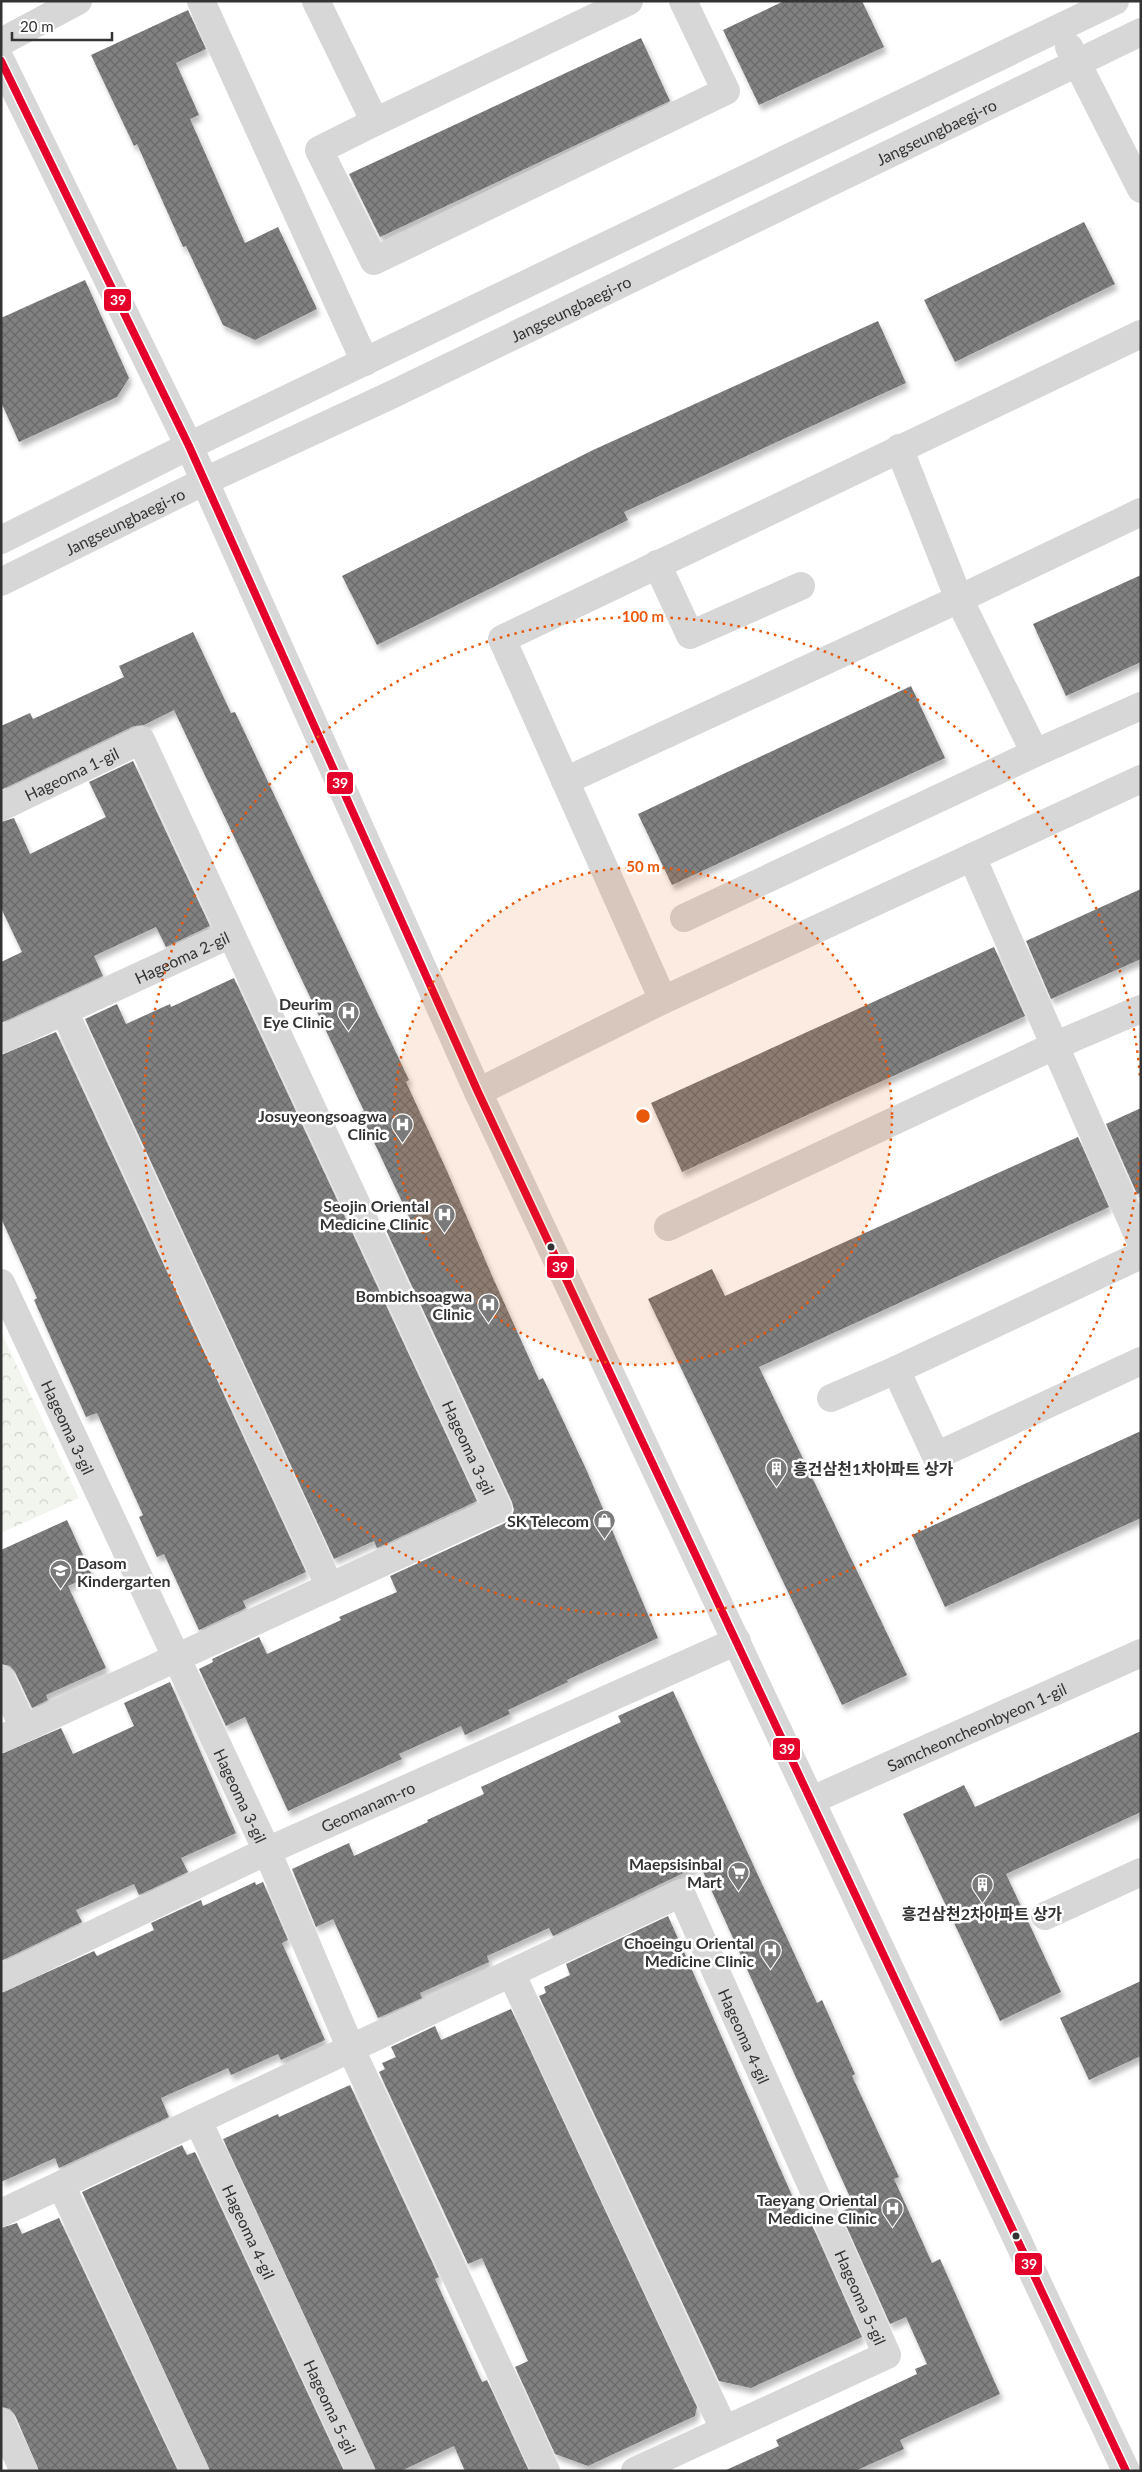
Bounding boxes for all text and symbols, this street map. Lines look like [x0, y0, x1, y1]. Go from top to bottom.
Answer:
scale bar [12, 10, 112, 42]
text: 20 m [20, 17, 54, 35]
street label: Jangseungbaegi-ro [873, 94, 999, 168]
street label: Jangseungbaegi-ro [507, 271, 634, 345]
line badge: 39 [103, 288, 132, 312]
text: 39 [110, 291, 126, 308]
street label: Jangseungbaegi-ro [62, 483, 188, 558]
text: 100 m [622, 607, 664, 625]
street label: Hageoma 1-gil [21, 743, 122, 804]
line badge: 39 [326, 771, 354, 795]
text: 39 [332, 774, 348, 791]
text: 50 m [626, 857, 660, 875]
street label: Hageoma 2-gil [131, 927, 232, 987]
place label: Deurim Eye Clinic [263, 994, 332, 1031]
hospital icon: Deurim Eye Clinic [336, 1000, 360, 1031]
place label: Josuyeongsoagwa Clinic [258, 1106, 387, 1143]
centre of rings [634, 1107, 652, 1125]
hospital icon: Josuyeongsoagwa Clinic [391, 1112, 415, 1143]
place label: Seojin Oriental Medicine Clinic [320, 1196, 429, 1233]
hospital icon: Seojin Oriental Medicine Clinic [433, 1202, 457, 1233]
unlabelled marker [546, 1242, 556, 1252]
line badge: 39 [546, 1255, 575, 1279]
text: 39 [552, 1258, 568, 1275]
place label: Bombichsoagwa Clinic [355, 1286, 472, 1323]
hospital icon: Bombichsoagwa Clinic [476, 1292, 500, 1323]
street label: Hageoma 3-gil [38, 1377, 99, 1477]
street label: Hageoma 3-gil [439, 1397, 499, 1498]
building icon: 흥건삼천1차아파트 상가 [765, 1456, 789, 1487]
place label: 흥건삼천1차아파트 상가 [793, 1459, 954, 1478]
shop icon: SK Telecom [593, 1508, 617, 1539]
place label: SK Telecom [507, 1511, 589, 1530]
place label: Dasom Kindergarten [77, 1553, 171, 1590]
school or university icon: Dasom Kindergarten [49, 1559, 73, 1590]
street label: Samcheoncheonbyeon 1-gil [884, 1678, 1069, 1775]
line badge: 39 [772, 1737, 801, 1761]
text: 39 [779, 1740, 795, 1757]
street label: Hageoma 3-gil [211, 1745, 271, 1846]
street label: Geomanam-ro [318, 1777, 418, 1835]
place label: Maepsisinbal Mart [629, 1854, 722, 1891]
supermarket icon: Maepsisinbal Mart [726, 1860, 750, 1891]
building icon: 흥건삼천2차아파트 상가 [970, 1872, 994, 1903]
place label: 흥건삼천2차아파트 상가 [902, 1904, 1062, 1923]
place label: Choeingu Oriental Medicine Clinic [624, 1933, 754, 1970]
hospital icon: Choeingu Oriental Medicine Clinic [758, 1939, 782, 1970]
street label: Hageoma 4-gil [715, 1985, 774, 2086]
street label: Hageoma 4-gil [219, 2181, 280, 2282]
place label: Taeyang Oriental Medicine Clinic [757, 2190, 877, 2227]
hospital icon: Taeyang Oriental Medicine Clinic [881, 2196, 905, 2227]
unlabelled marker [1011, 2231, 1021, 2241]
street label: Hageoma 5-gil [832, 2247, 891, 2348]
line badge: 39 [1014, 2252, 1043, 2276]
text: 39 [1021, 2255, 1037, 2272]
street label: Hageoma 5-gil [301, 2356, 361, 2457]

